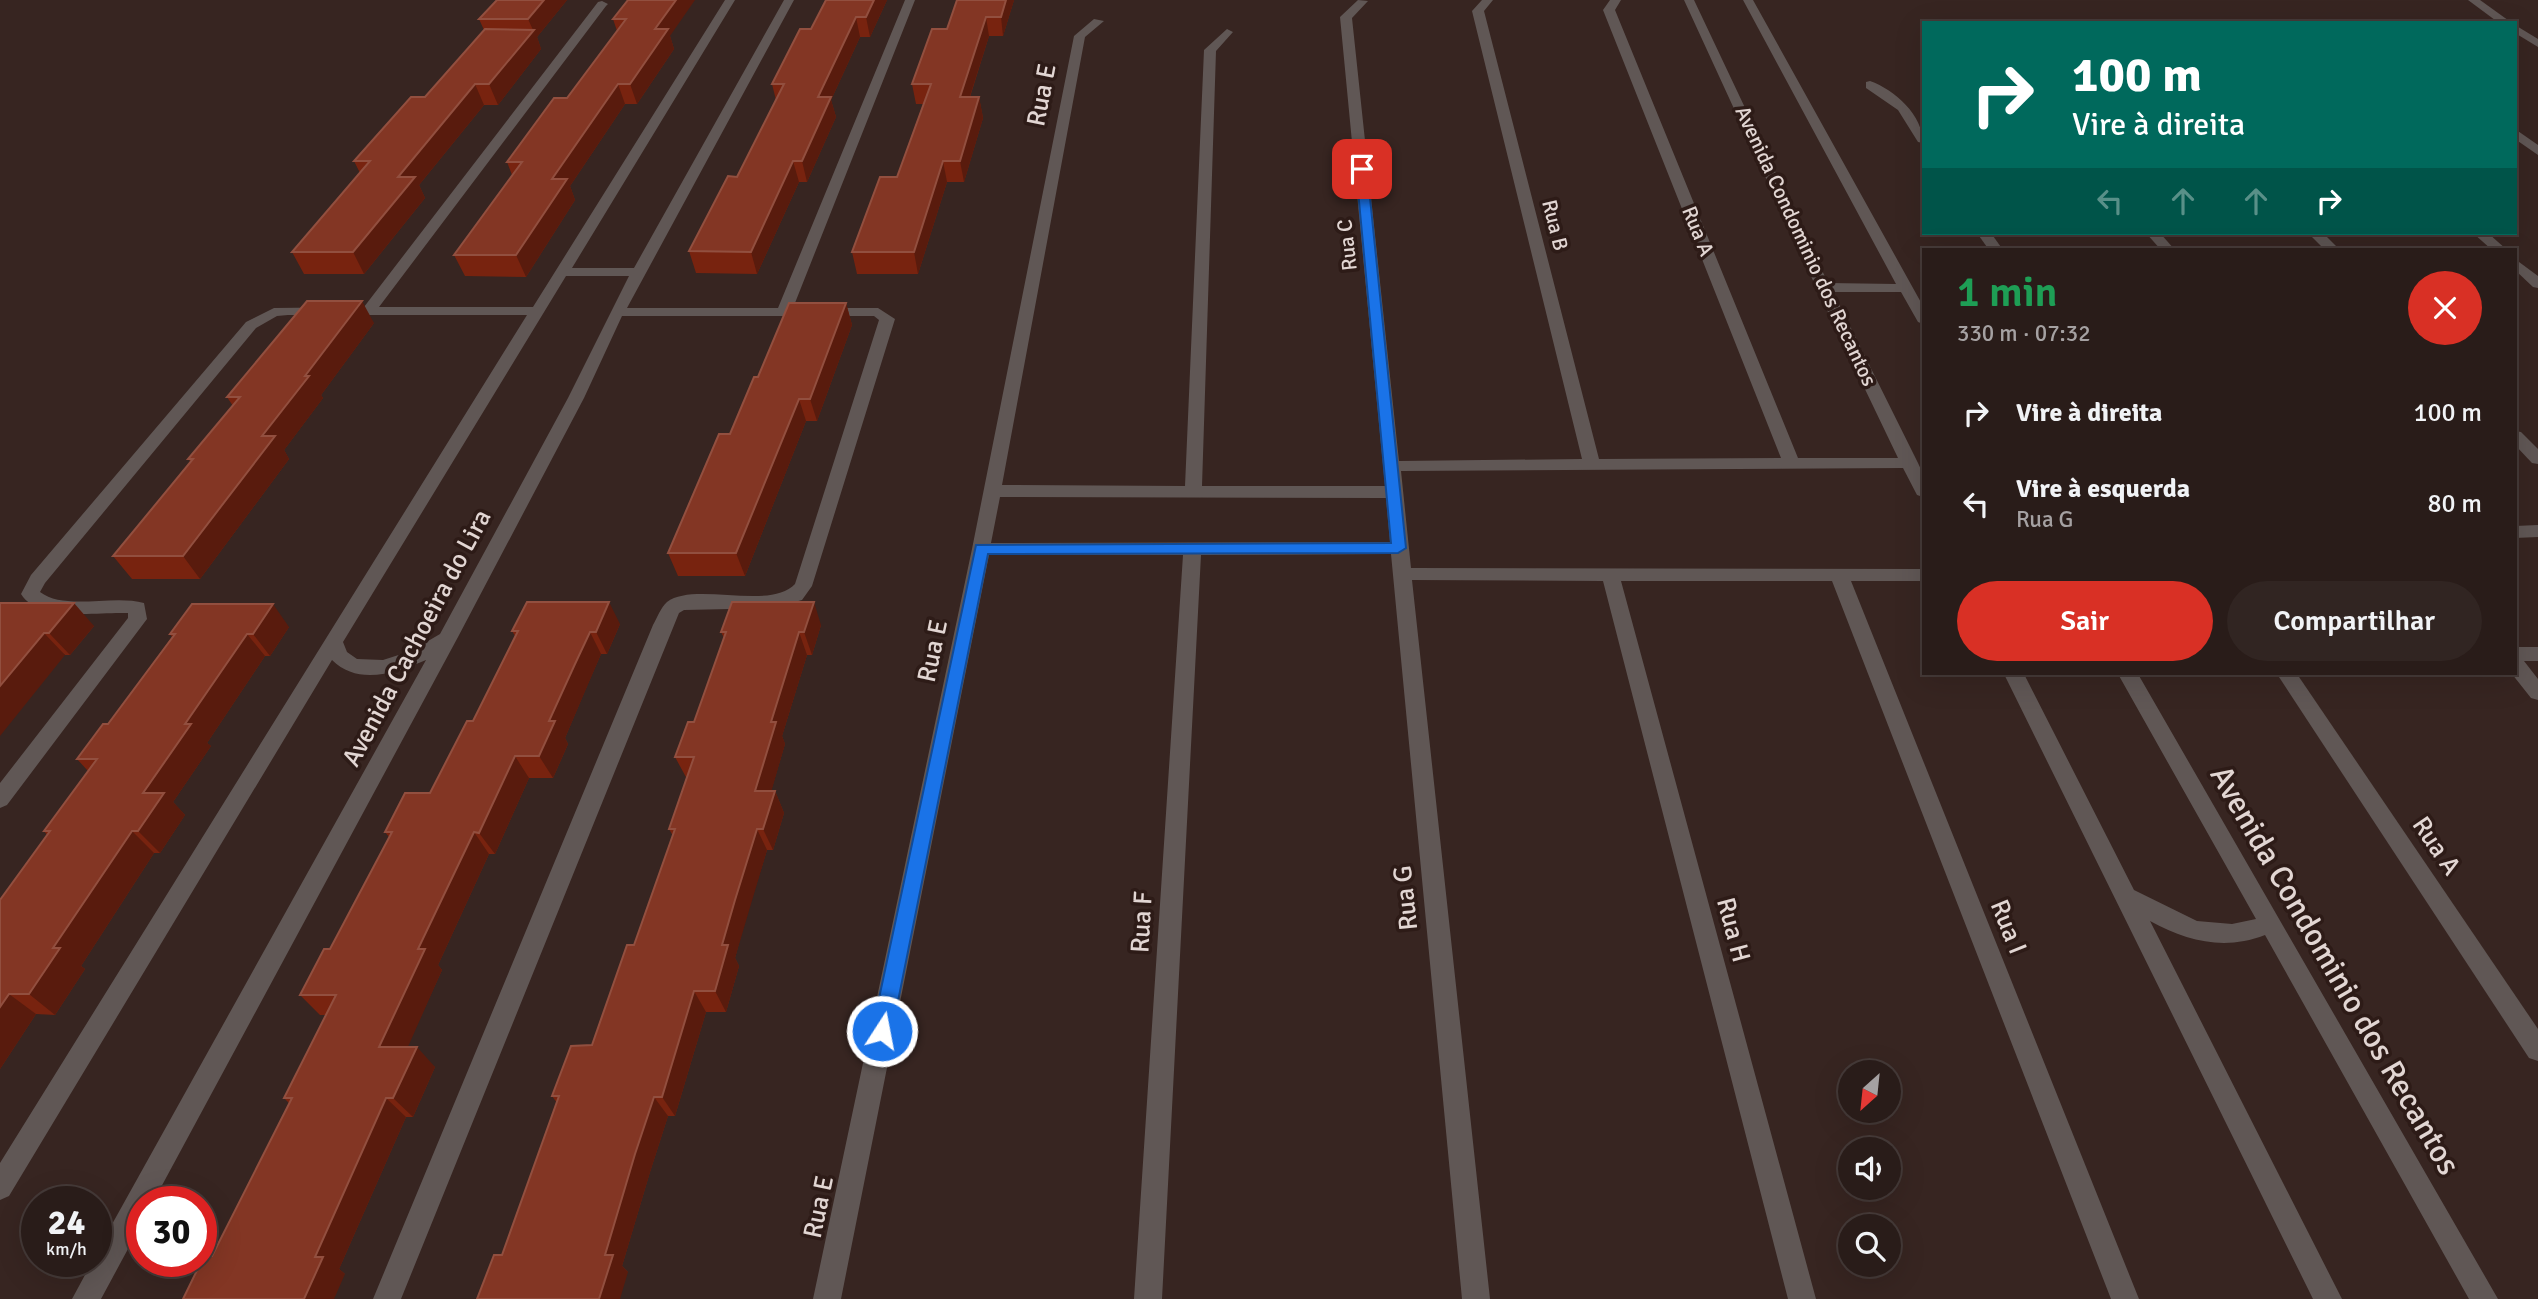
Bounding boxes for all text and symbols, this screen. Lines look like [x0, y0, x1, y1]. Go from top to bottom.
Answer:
text: 100 m [2072, 45, 2202, 105]
icon: right [1957, 49, 2048, 140]
street label: Rua E [1020, 61, 1064, 129]
street label: Avenida Condominio dos Recantos [1730, 102, 1882, 390]
text: Vire à direita [2072, 105, 2245, 144]
pin [1332, 139, 1392, 199]
icon: arrive [1343, 150, 1381, 188]
icon: left [2091, 182, 2129, 220]
icon: ahead [2164, 182, 2202, 220]
icon: ahead [2237, 182, 2275, 220]
icon: right [2310, 182, 2348, 220]
street label: Rua B [1536, 197, 1574, 253]
street label: Rua A [1676, 202, 1720, 260]
street label: Rua C [1331, 218, 1363, 272]
text: 1 min [1957, 267, 2058, 318]
button: close [2408, 271, 2482, 345]
text: 330 m · 07:32 [1957, 319, 2091, 348]
icon: right [1957, 394, 1995, 432]
text: Vire à direita [2016, 397, 2162, 429]
text: 100 m [2413, 397, 2482, 429]
text: Vire à esquerda [2016, 473, 2190, 505]
icon: left [1957, 485, 1995, 523]
text: 80 m [2427, 488, 2482, 520]
street label: Avenida Cachoeira do Lira [336, 504, 498, 772]
text: Rua G [2016, 505, 2073, 534]
button: Sair [1957, 581, 2213, 661]
button: Compartilhar [2227, 581, 2482, 661]
street label: Rua E [911, 617, 955, 685]
street label: Avenida Condominio dos Recantos [2202, 758, 2468, 1182]
street label: Rua A [2405, 810, 2467, 882]
street label: Rua G [1387, 864, 1425, 932]
street label: Rua F [1124, 890, 1160, 954]
street label: Rua H [1709, 894, 1757, 966]
street label: Rua I [1983, 895, 2033, 959]
position arrow [845, 994, 919, 1068]
north arrow [1838, 1060, 1900, 1124]
map controls [1838, 1060, 1901, 1277]
button: sound [1838, 1137, 1901, 1200]
street label: Rua E [797, 1173, 841, 1241]
speed limit sign: 30 [126, 1186, 217, 1277]
text: 24 [48, 1201, 85, 1244]
button: search [1838, 1214, 1901, 1277]
text: km/h [46, 1238, 87, 1260]

